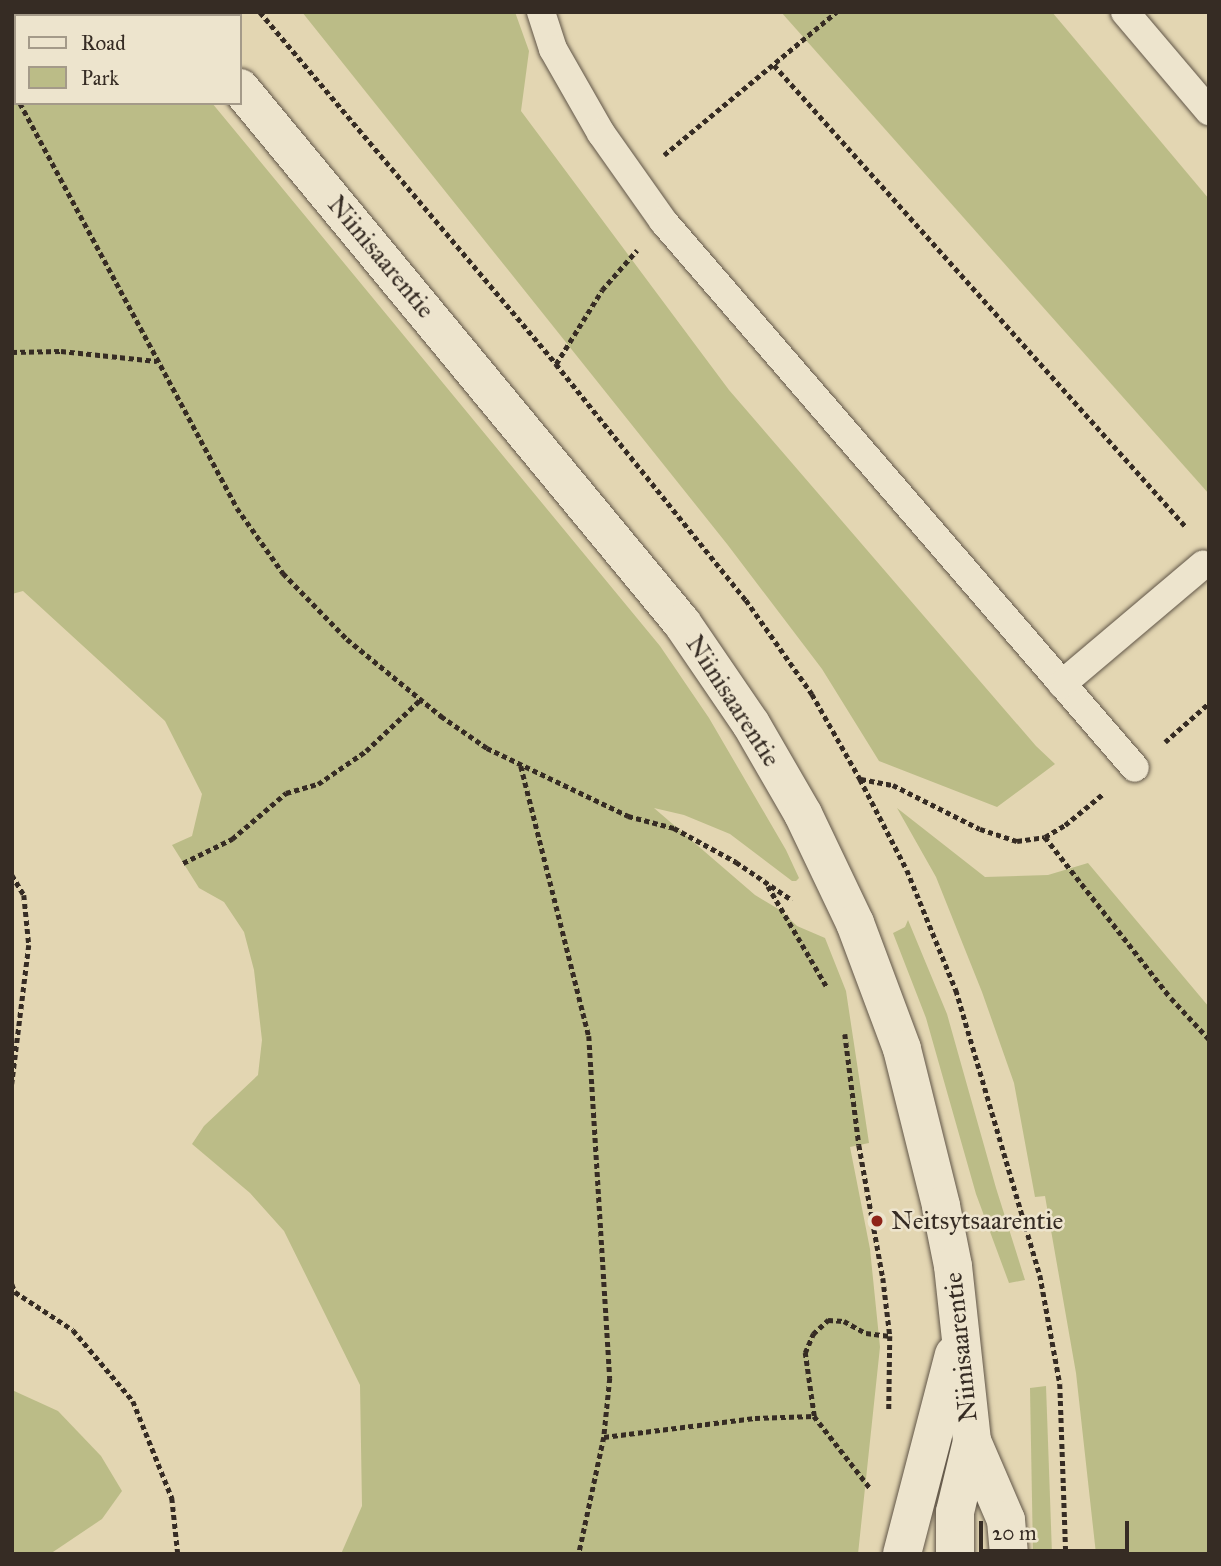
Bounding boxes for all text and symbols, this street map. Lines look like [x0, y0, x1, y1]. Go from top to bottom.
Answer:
legend [14, 14, 242, 105]
text: Road [81, 30, 126, 56]
text: Park [81, 65, 119, 91]
street label: Niinisaarentie [321, 189, 441, 325]
street label: Niinisaarentie [679, 629, 787, 773]
place label: Neitsytsaarentie [891, 1205, 1063, 1237]
marker: Neitsytsaarentie [869, 1213, 885, 1229]
street label: Niinisaarentie [938, 1271, 984, 1423]
scale bar [983, 1506, 1134, 1550]
text: 20 m [992, 1520, 1037, 1546]

